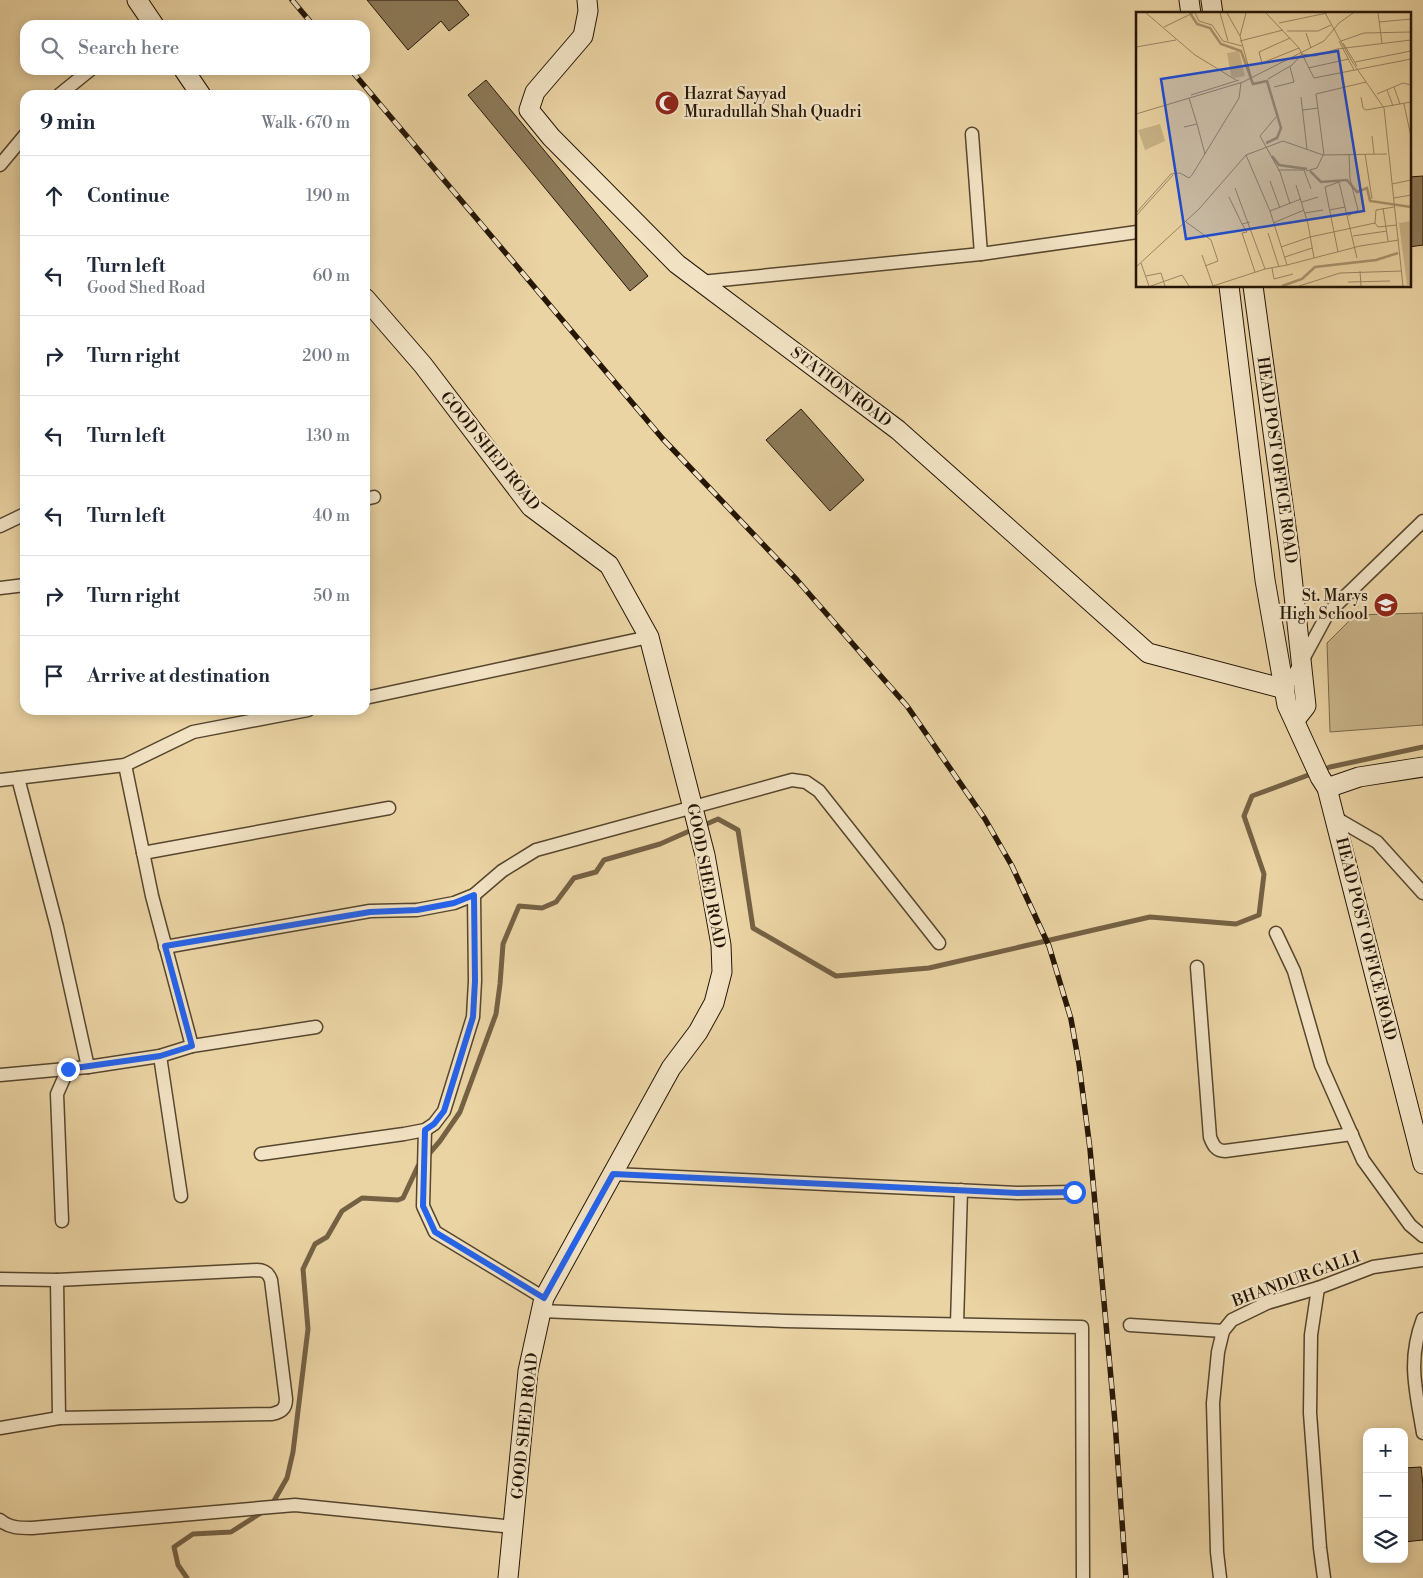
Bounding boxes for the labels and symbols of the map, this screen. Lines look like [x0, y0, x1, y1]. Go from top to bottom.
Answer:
inset map [1136, 12, 1410, 288]
place label: Hazrat Sayyad Muradullah Shah Quadri [684, 84, 862, 122]
mosque icon: Hazrat Sayyad Muradullah Shah Quadri [654, 90, 680, 116]
street label: STATION ROAD [787, 343, 895, 431]
street label: HEAD POST OFFICE ROAD [1253, 355, 1301, 565]
street label: GOOD SHED ROAD [436, 387, 544, 515]
place label: St. Marys High School [1279, 586, 1368, 624]
school or university icon: St. Marys High School [1373, 592, 1399, 618]
street label: GOOD SHED ROAD [682, 802, 730, 950]
street label: HEAD POST OFFICE ROAD [1331, 835, 1401, 1043]
route end [57, 1058, 80, 1081]
route start [1063, 1181, 1086, 1204]
street label: BHANDUR GALLI [1228, 1247, 1363, 1312]
street label: GOOD SHED ROAD [507, 1352, 543, 1500]

